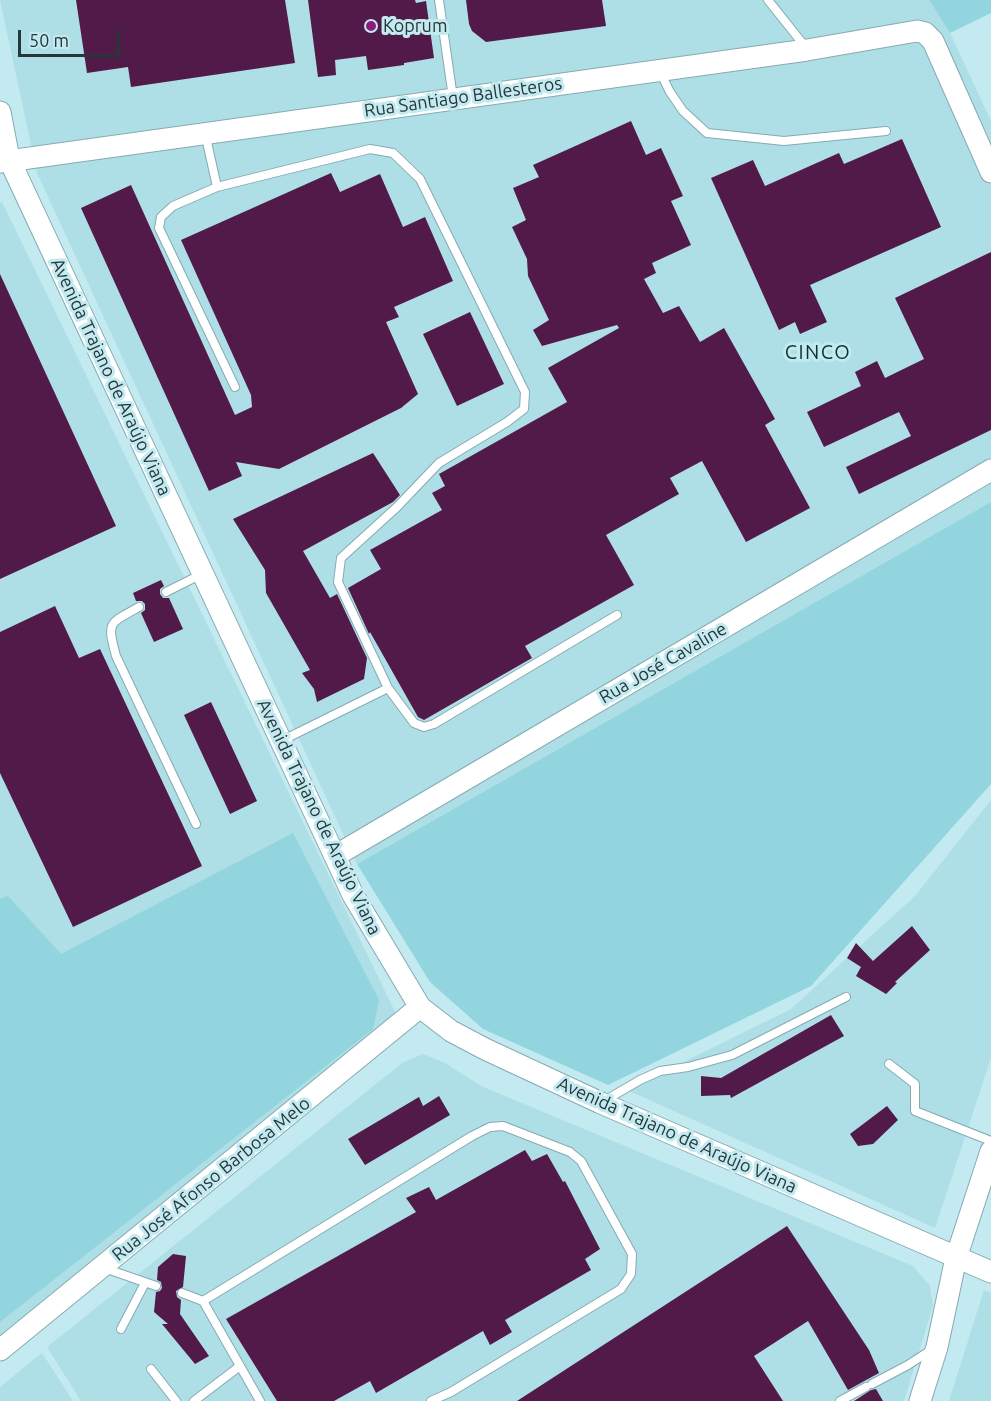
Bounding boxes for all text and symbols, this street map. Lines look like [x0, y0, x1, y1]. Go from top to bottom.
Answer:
place label: Koprum [383, 15, 447, 37]
scale bar [21, 18, 123, 56]
marker: Koprum [364, 19, 378, 33]
text: 50 m [29, 30, 69, 50]
street label: Rua Santiago Ballesteros [363, 72, 563, 122]
street label: Avenida Trajano de Araújo Viana [46, 255, 176, 499]
district label: CINCO [785, 340, 851, 364]
street label: Rua José Cavaline [595, 618, 731, 708]
street label: Avenida Trajano de Araújo Viana [252, 696, 386, 938]
street label: Avenida Trajano de Araújo Viana [554, 1072, 800, 1198]
street label: Rua José Afonso Barbosa Melo [108, 1092, 314, 1266]

